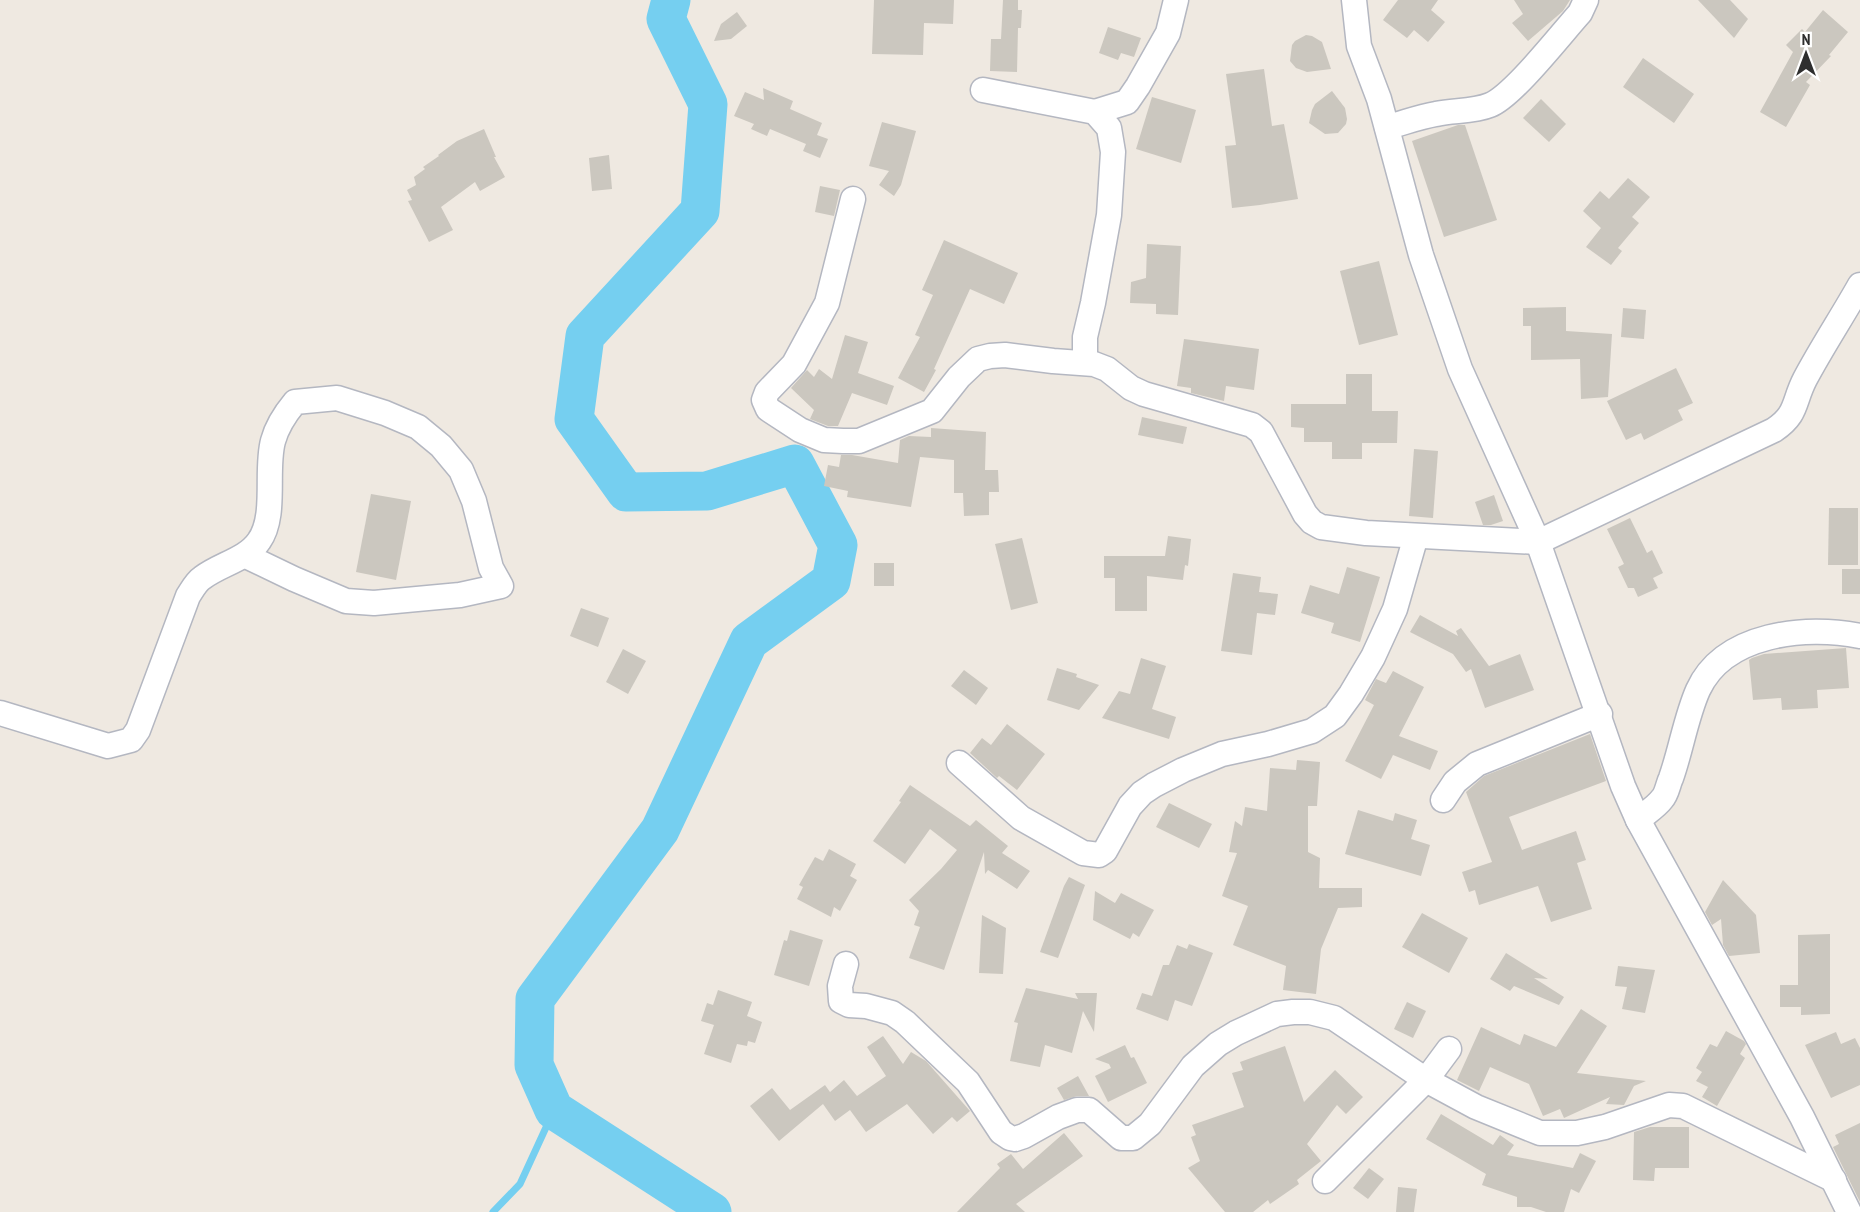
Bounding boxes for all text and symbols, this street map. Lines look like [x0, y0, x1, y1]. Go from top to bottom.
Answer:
north arrow [1776, 24, 1836, 84]
text: N [1802, 29, 1810, 49]

